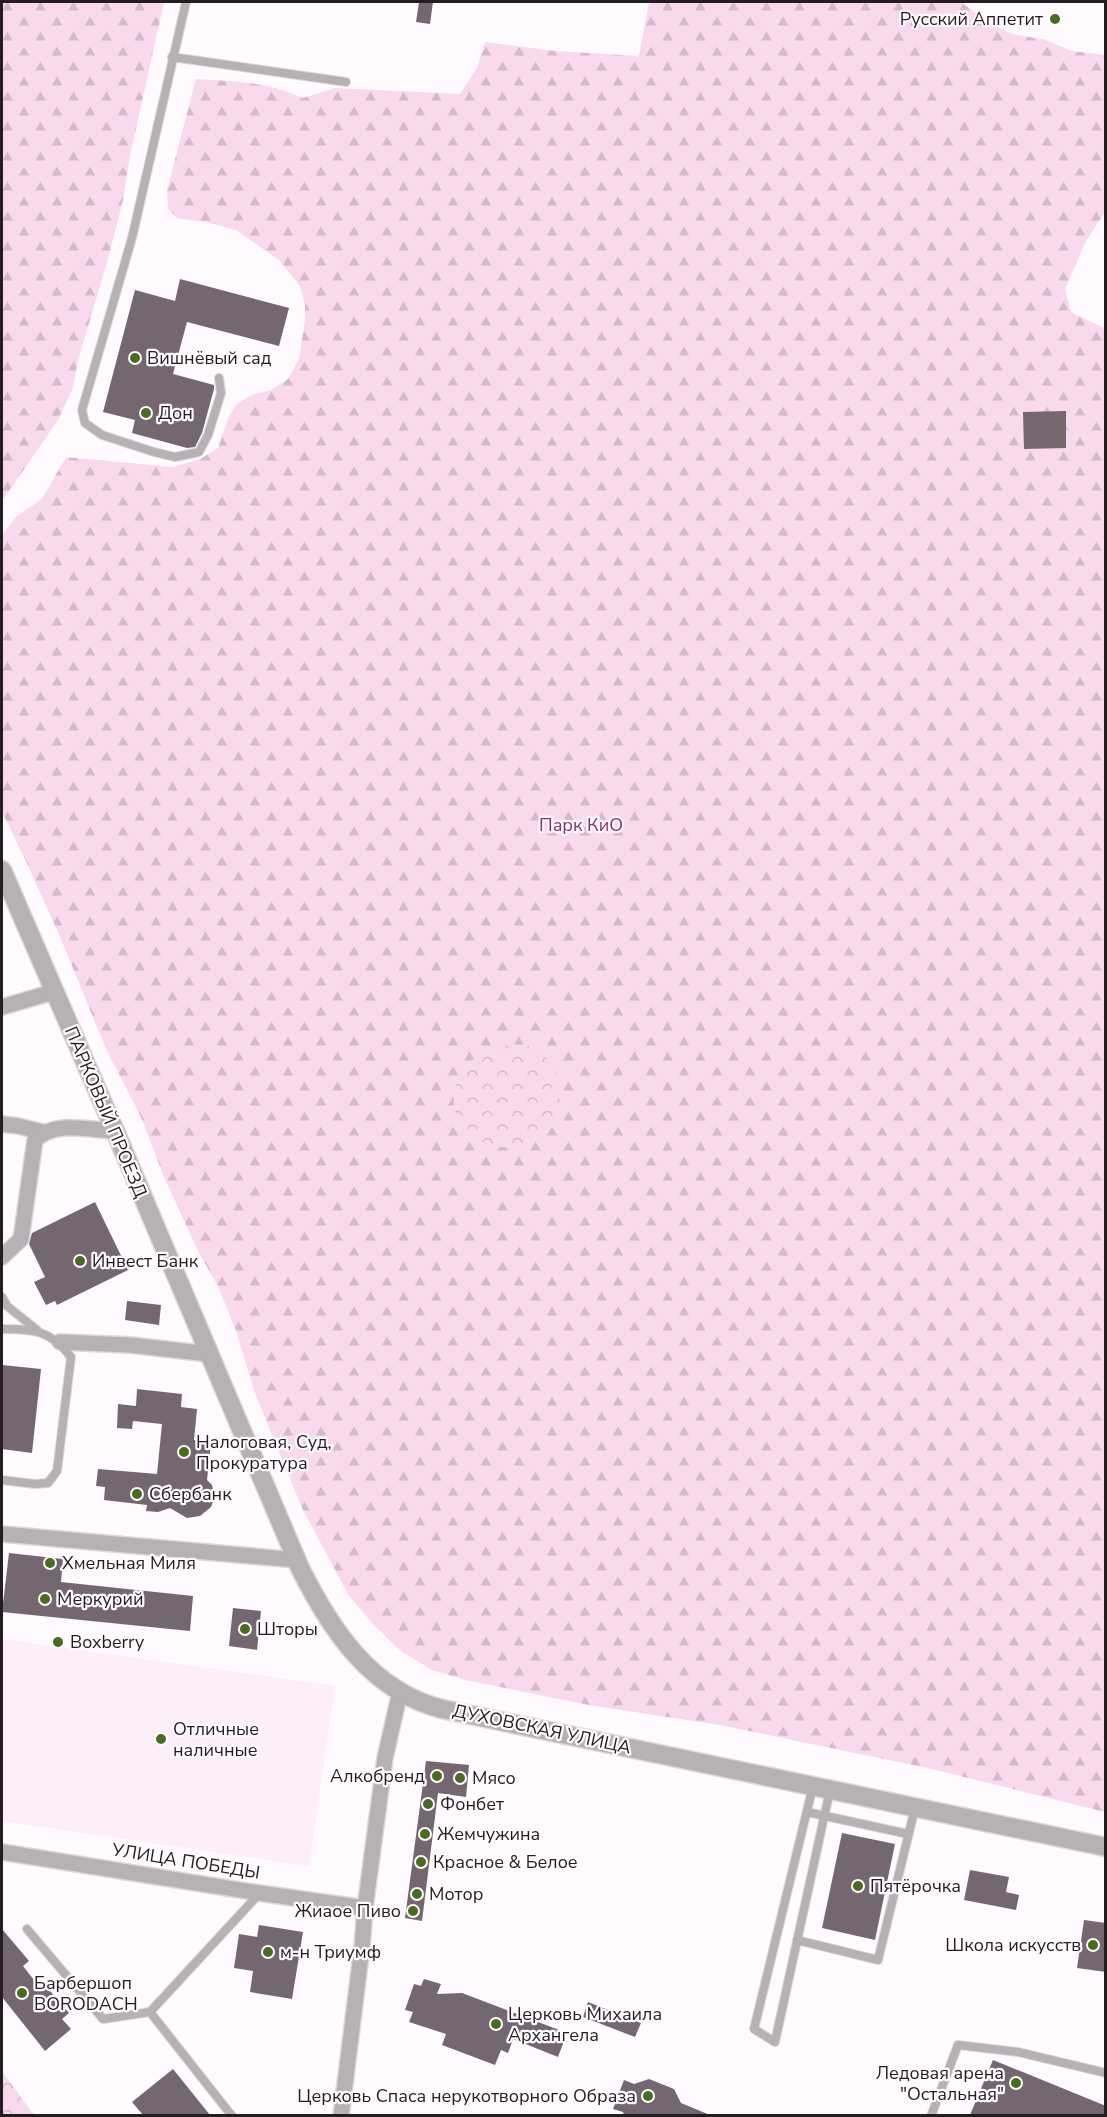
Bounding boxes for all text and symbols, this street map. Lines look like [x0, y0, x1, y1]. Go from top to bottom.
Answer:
place label: Русский Аппетит [900, 7, 1043, 31]
marker: Русский Аппетит [1048, 12, 1062, 26]
place label: Вишнёвый сад [147, 346, 272, 370]
marker: Вишнёвый сад [128, 351, 142, 365]
place label: Дон [158, 401, 193, 425]
marker: Дон [139, 406, 153, 420]
park label: Парк КиО [539, 813, 623, 837]
street label: ПАРКОВЫЙ ПРОЕЗД [59, 1023, 153, 1201]
place label: Инвест Банк [92, 1249, 199, 1273]
marker: Инвест Банк [73, 1254, 87, 1268]
place label: Налоговая, Суд, Прокуратура [196, 1430, 332, 1475]
marker: Налоговая, Суд, Прокуратура [177, 1445, 191, 1459]
place label: Сбербанк [149, 1482, 232, 1506]
marker: Сбербанк [130, 1487, 144, 1501]
place label: Хмельная Миля [62, 1551, 196, 1575]
marker: Хмельная Миля [43, 1556, 57, 1570]
place label: Меркурий [57, 1587, 143, 1611]
marker: Меркурий [38, 1592, 52, 1606]
place label: Шторы [257, 1617, 318, 1641]
marker: Шторы [238, 1622, 252, 1636]
place label: Boxberry [70, 1630, 145, 1654]
marker: Boxberry [51, 1635, 65, 1649]
street label: ДУХОВСКАЯ УЛИЦА [451, 1698, 633, 1760]
place label: Отличные наличные [173, 1717, 259, 1762]
marker: Отличные наличные [154, 1732, 168, 1746]
place label: Алкобренд [330, 1764, 425, 1788]
place label: Мясо [472, 1766, 516, 1790]
marker: Алкобренд [430, 1769, 444, 1783]
marker: Мясо [453, 1771, 467, 1785]
place label: Фонбет [440, 1792, 504, 1816]
marker: Фонбет [421, 1797, 435, 1811]
place label: Жемчужина [437, 1822, 540, 1846]
marker: Жемчужина [418, 1827, 432, 1841]
street label: УЛИЦА ПОБЕДЫ [109, 1837, 262, 1885]
place label: Красное & Белое [433, 1850, 578, 1874]
marker: Красное & Белое [414, 1855, 428, 1869]
place label: Пятёрочка [870, 1874, 961, 1898]
marker: Пятёрочка [851, 1879, 865, 1893]
place label: Мотор [429, 1882, 483, 1906]
marker: Мотор [410, 1887, 424, 1901]
place label: Жиаое Пиво [295, 1899, 401, 1923]
marker: Жиаое Пиво [406, 1904, 420, 1918]
place label: Школа искусств [945, 1933, 1081, 1957]
marker: Школа искусств [1086, 1938, 1100, 1952]
place label: м-н Триумф [280, 1940, 381, 1964]
marker: м-н Триумф [261, 1945, 275, 1959]
place label: Барбершоп BORODACH [34, 1971, 138, 2016]
marker: Барбершоп BORODACH [15, 1986, 29, 2000]
place label: Церковь Михаила Архангела [508, 2002, 662, 2047]
marker: Церковь Михаила Архангела [489, 2017, 503, 2031]
place label: Ледовая арена "Остальная" [876, 2061, 1004, 2106]
marker: Ледовая арена "Остальная" [1009, 2076, 1023, 2090]
place label: Церковь Спаса нерукотворного Образа [297, 2084, 636, 2108]
marker: Церковь Спаса нерукотворного Образа [641, 2089, 655, 2103]

